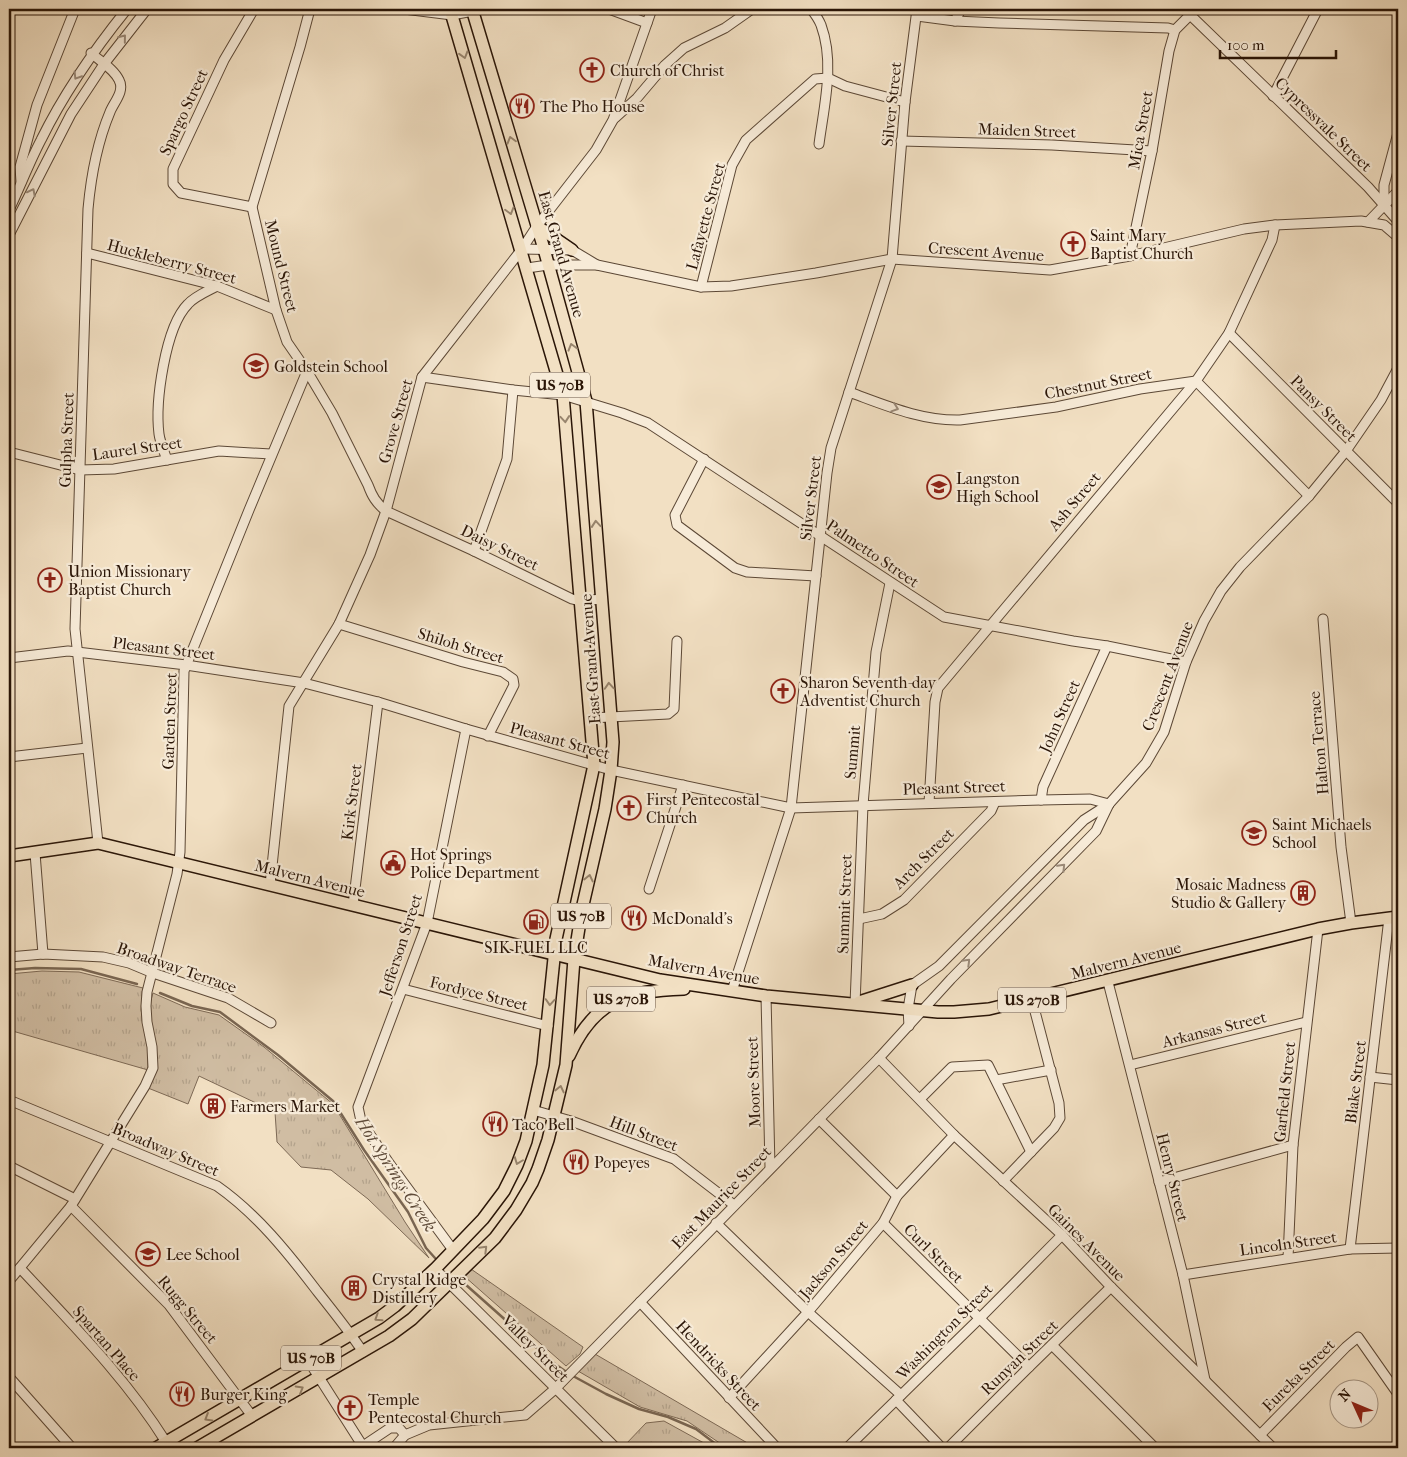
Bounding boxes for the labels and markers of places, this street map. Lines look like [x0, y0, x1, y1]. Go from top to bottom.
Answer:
church icon: Church of Christ [579, 57, 605, 83]
place label: Church of Christ [610, 61, 725, 80]
restaurant icon: The Pho House [509, 93, 535, 119]
place label: The Pho House [540, 97, 645, 116]
place label: Saint Mary Baptist Church [1090, 226, 1193, 263]
church icon: Saint Mary Baptist Church [1060, 231, 1086, 257]
school or university icon: Goldstein School [243, 353, 269, 379]
place label: Goldstein School [274, 357, 389, 376]
place label: Langston High School [956, 469, 1040, 506]
school or university icon: Langston High School [926, 474, 952, 500]
place label: Union Missionary Baptist Church [68, 562, 191, 599]
church icon: Union Missionary Baptist Church [37, 567, 63, 593]
place label: Sharon Seventh-day Adventist Church [799, 673, 937, 710]
church icon: Sharon Seventh-day Adventist Church [770, 678, 796, 704]
place label: First Pentecostal Church [646, 790, 760, 827]
church icon: First Pentecostal Church [616, 795, 642, 821]
place label: Saint Michaels School [1272, 815, 1372, 852]
school or university icon: Saint Michaels School [1241, 820, 1267, 846]
place label: Hot Springs Police Department [410, 845, 540, 882]
public building icon: Hot Springs Police Department [380, 850, 406, 876]
place label: Mosaic Madness Studio & Gallery [1171, 875, 1286, 912]
building icon: Mosaic Madness Studio & Gallery [1290, 880, 1316, 906]
restaurant icon: McDonald's [621, 905, 647, 931]
fuel station icon: SIK FUEL LLC [523, 909, 549, 935]
place label: McDonald's [652, 909, 733, 928]
place label: SIK FUEL LLC [484, 938, 588, 957]
building icon: Farmers Market [200, 1093, 226, 1119]
place label: Farmers Market [230, 1097, 341, 1116]
restaurant icon: Taco Bell [482, 1111, 508, 1137]
place label: Taco Bell [512, 1115, 575, 1134]
restaurant icon: Popeyes [563, 1149, 589, 1175]
place label: Popeyes [594, 1153, 650, 1172]
school or university icon: Lee School [135, 1241, 161, 1267]
place label: Lee School [166, 1245, 240, 1264]
place label: Crystal Ridge Distillery [372, 1270, 466, 1307]
building icon: Crystal Ridge Distillery [341, 1275, 367, 1301]
restaurant icon: Burger King [169, 1381, 195, 1407]
place label: Burger King [200, 1385, 288, 1404]
place label: Temple Pentecostal Church [368, 1390, 501, 1427]
church icon: Temple Pentecostal Church [337, 1395, 363, 1421]

